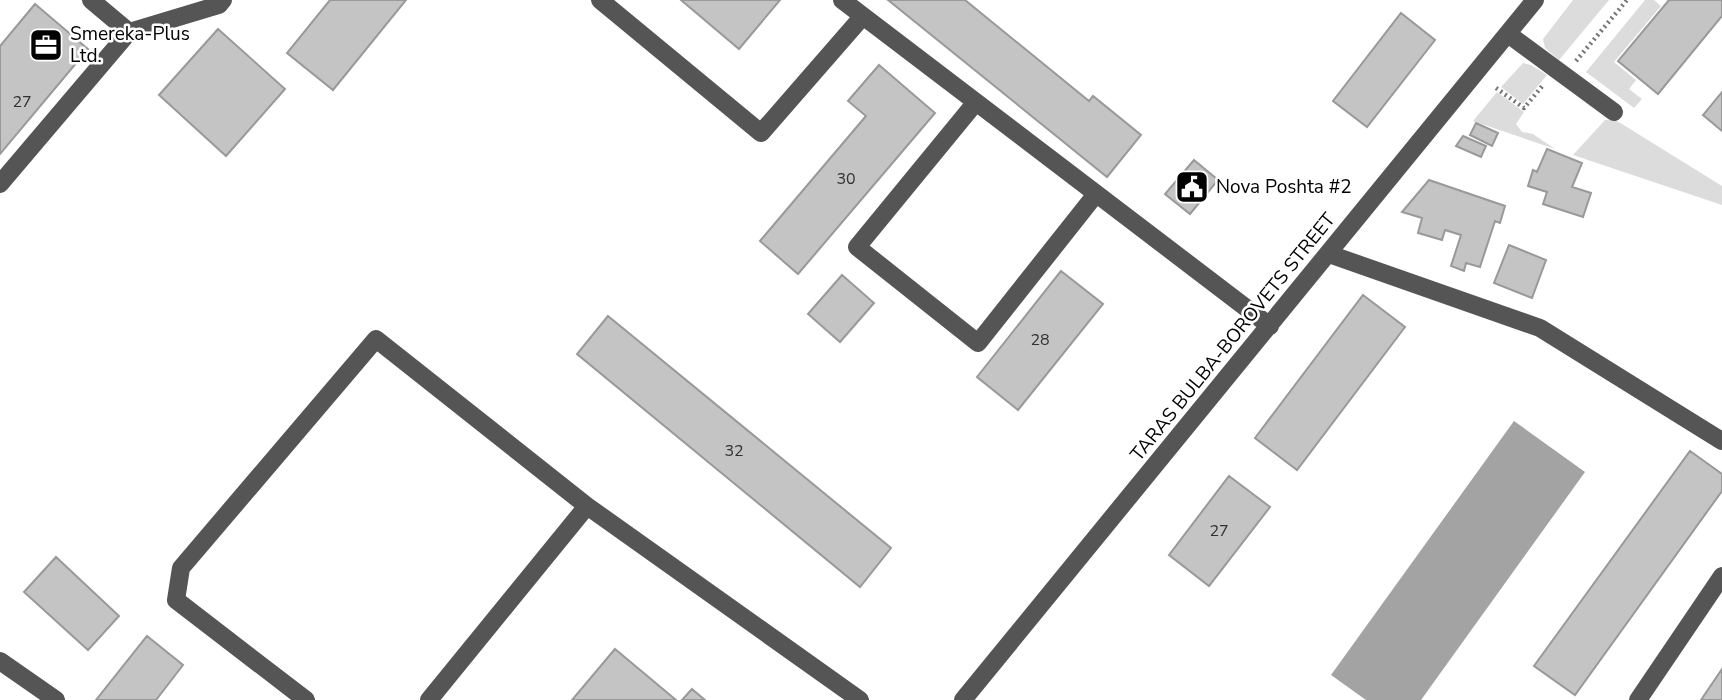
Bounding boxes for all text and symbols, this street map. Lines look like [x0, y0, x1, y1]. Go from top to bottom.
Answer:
place label: Smereka-Plus Ltd. [70, 21, 190, 69]
office icon: Smereka-Plus Ltd. [27, 26, 65, 64]
house number: 27 [12, 91, 32, 113]
house number: 30 [836, 168, 856, 190]
public building icon: Nova Poshta #2 [1173, 168, 1211, 206]
place label: Nova Poshta #2 [1216, 174, 1352, 200]
street label: TARAS BULBA-BOROVETS STREET [1125, 207, 1342, 467]
house number: 28 [1030, 329, 1050, 351]
house number: 32 [724, 440, 744, 462]
house number: 27 [1209, 520, 1229, 542]

